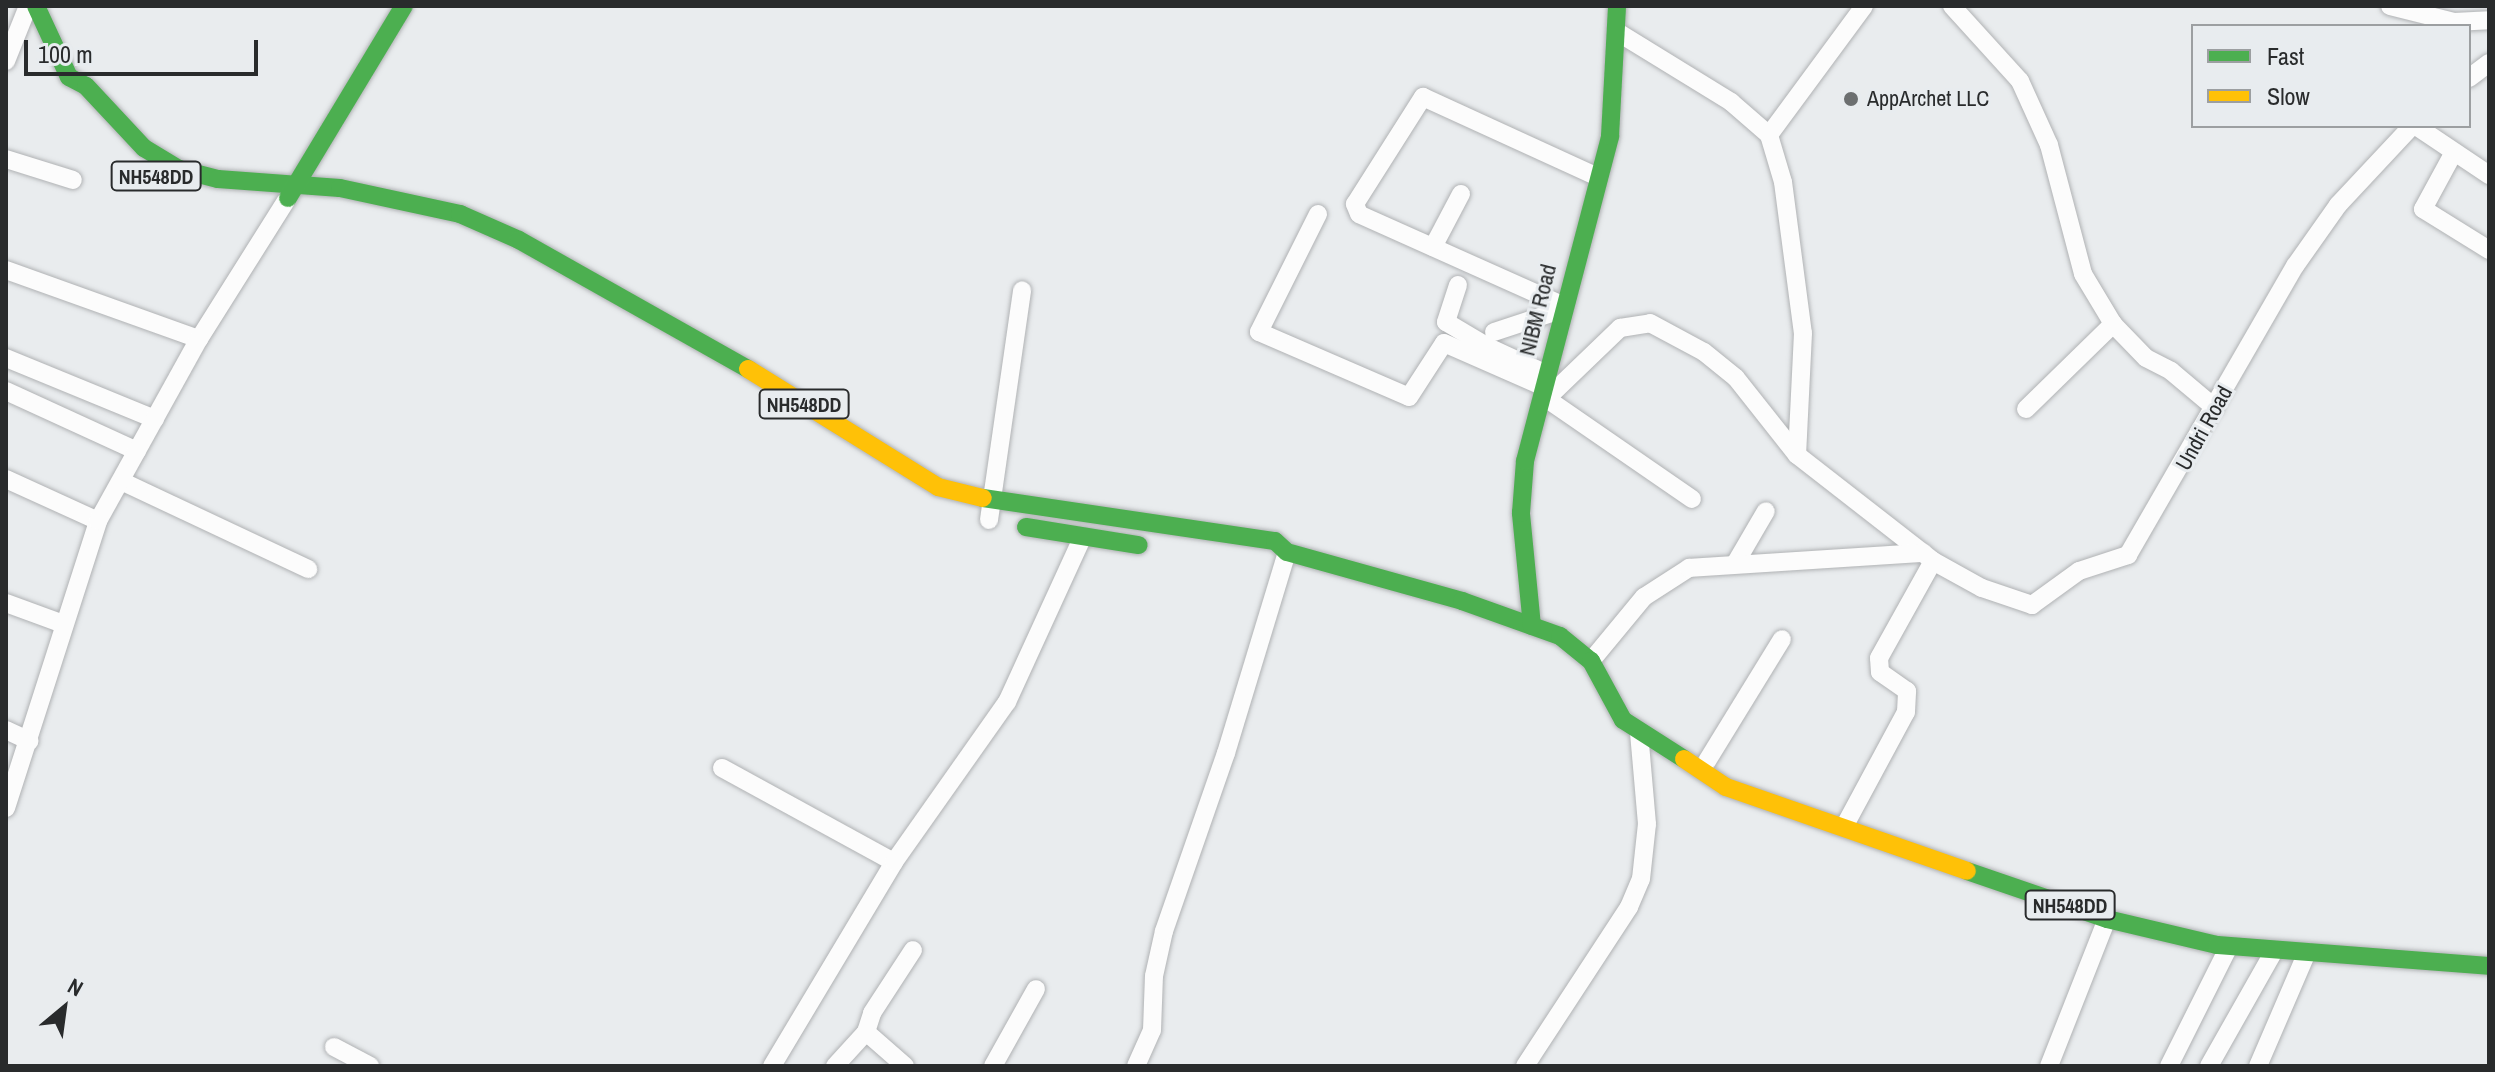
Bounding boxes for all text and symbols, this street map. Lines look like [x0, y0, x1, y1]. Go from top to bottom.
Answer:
scale bar [28, 24, 262, 74]
legend [2191, 24, 2471, 128]
text: 100 m [38, 38, 93, 70]
text: Fast [2267, 40, 2304, 72]
text: Slow [2267, 80, 2310, 112]
place label: AppArchet LLC [1867, 86, 1989, 112]
marker: AppArchet LLC [1842, 90, 1860, 108]
road number: NH548DD [110, 160, 202, 192]
street label: NIBM Road [1514, 262, 1562, 358]
street label: Undri Road [2170, 381, 2238, 475]
road number: NH548DD [758, 388, 850, 420]
road number: NH548DD [2024, 889, 2116, 921]
north arrow [24, 968, 104, 1048]
text: N [63, 971, 89, 1003]

